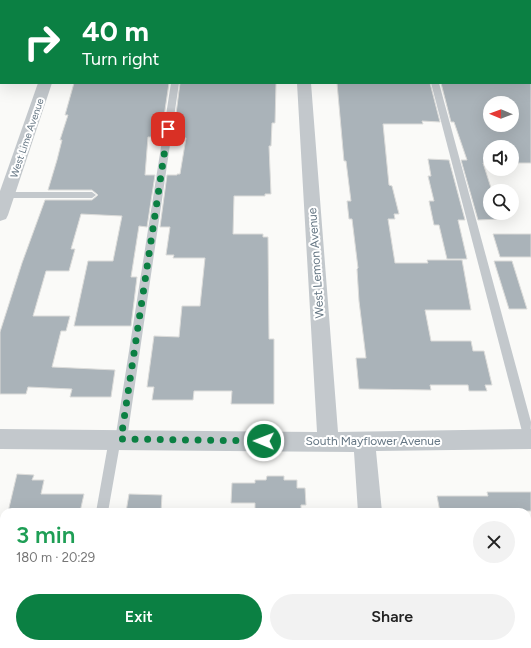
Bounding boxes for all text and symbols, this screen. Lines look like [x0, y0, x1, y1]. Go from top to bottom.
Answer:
text: 40 m [82, 14, 149, 48]
icon: right [16, 16, 68, 68]
text: Turn right [82, 48, 159, 70]
street label: West Lime Avenue [7, 96, 47, 180]
north arrow [483, 96, 519, 132]
map controls [483, 96, 519, 220]
pin [151, 112, 185, 146]
icon: arrive [157, 118, 179, 140]
button: sound [483, 140, 519, 176]
button: search [483, 184, 519, 220]
street label: West Lemon Avenue [305, 207, 327, 319]
position arrow [243, 420, 285, 462]
street label: South Mayflower Avenue [305, 434, 441, 448]
text: 3 min [16, 520, 75, 549]
button: close [473, 521, 515, 563]
text: 180 m · 20:29 [16, 550, 95, 565]
button: Exit [16, 594, 262, 640]
button: Share [270, 594, 515, 640]

